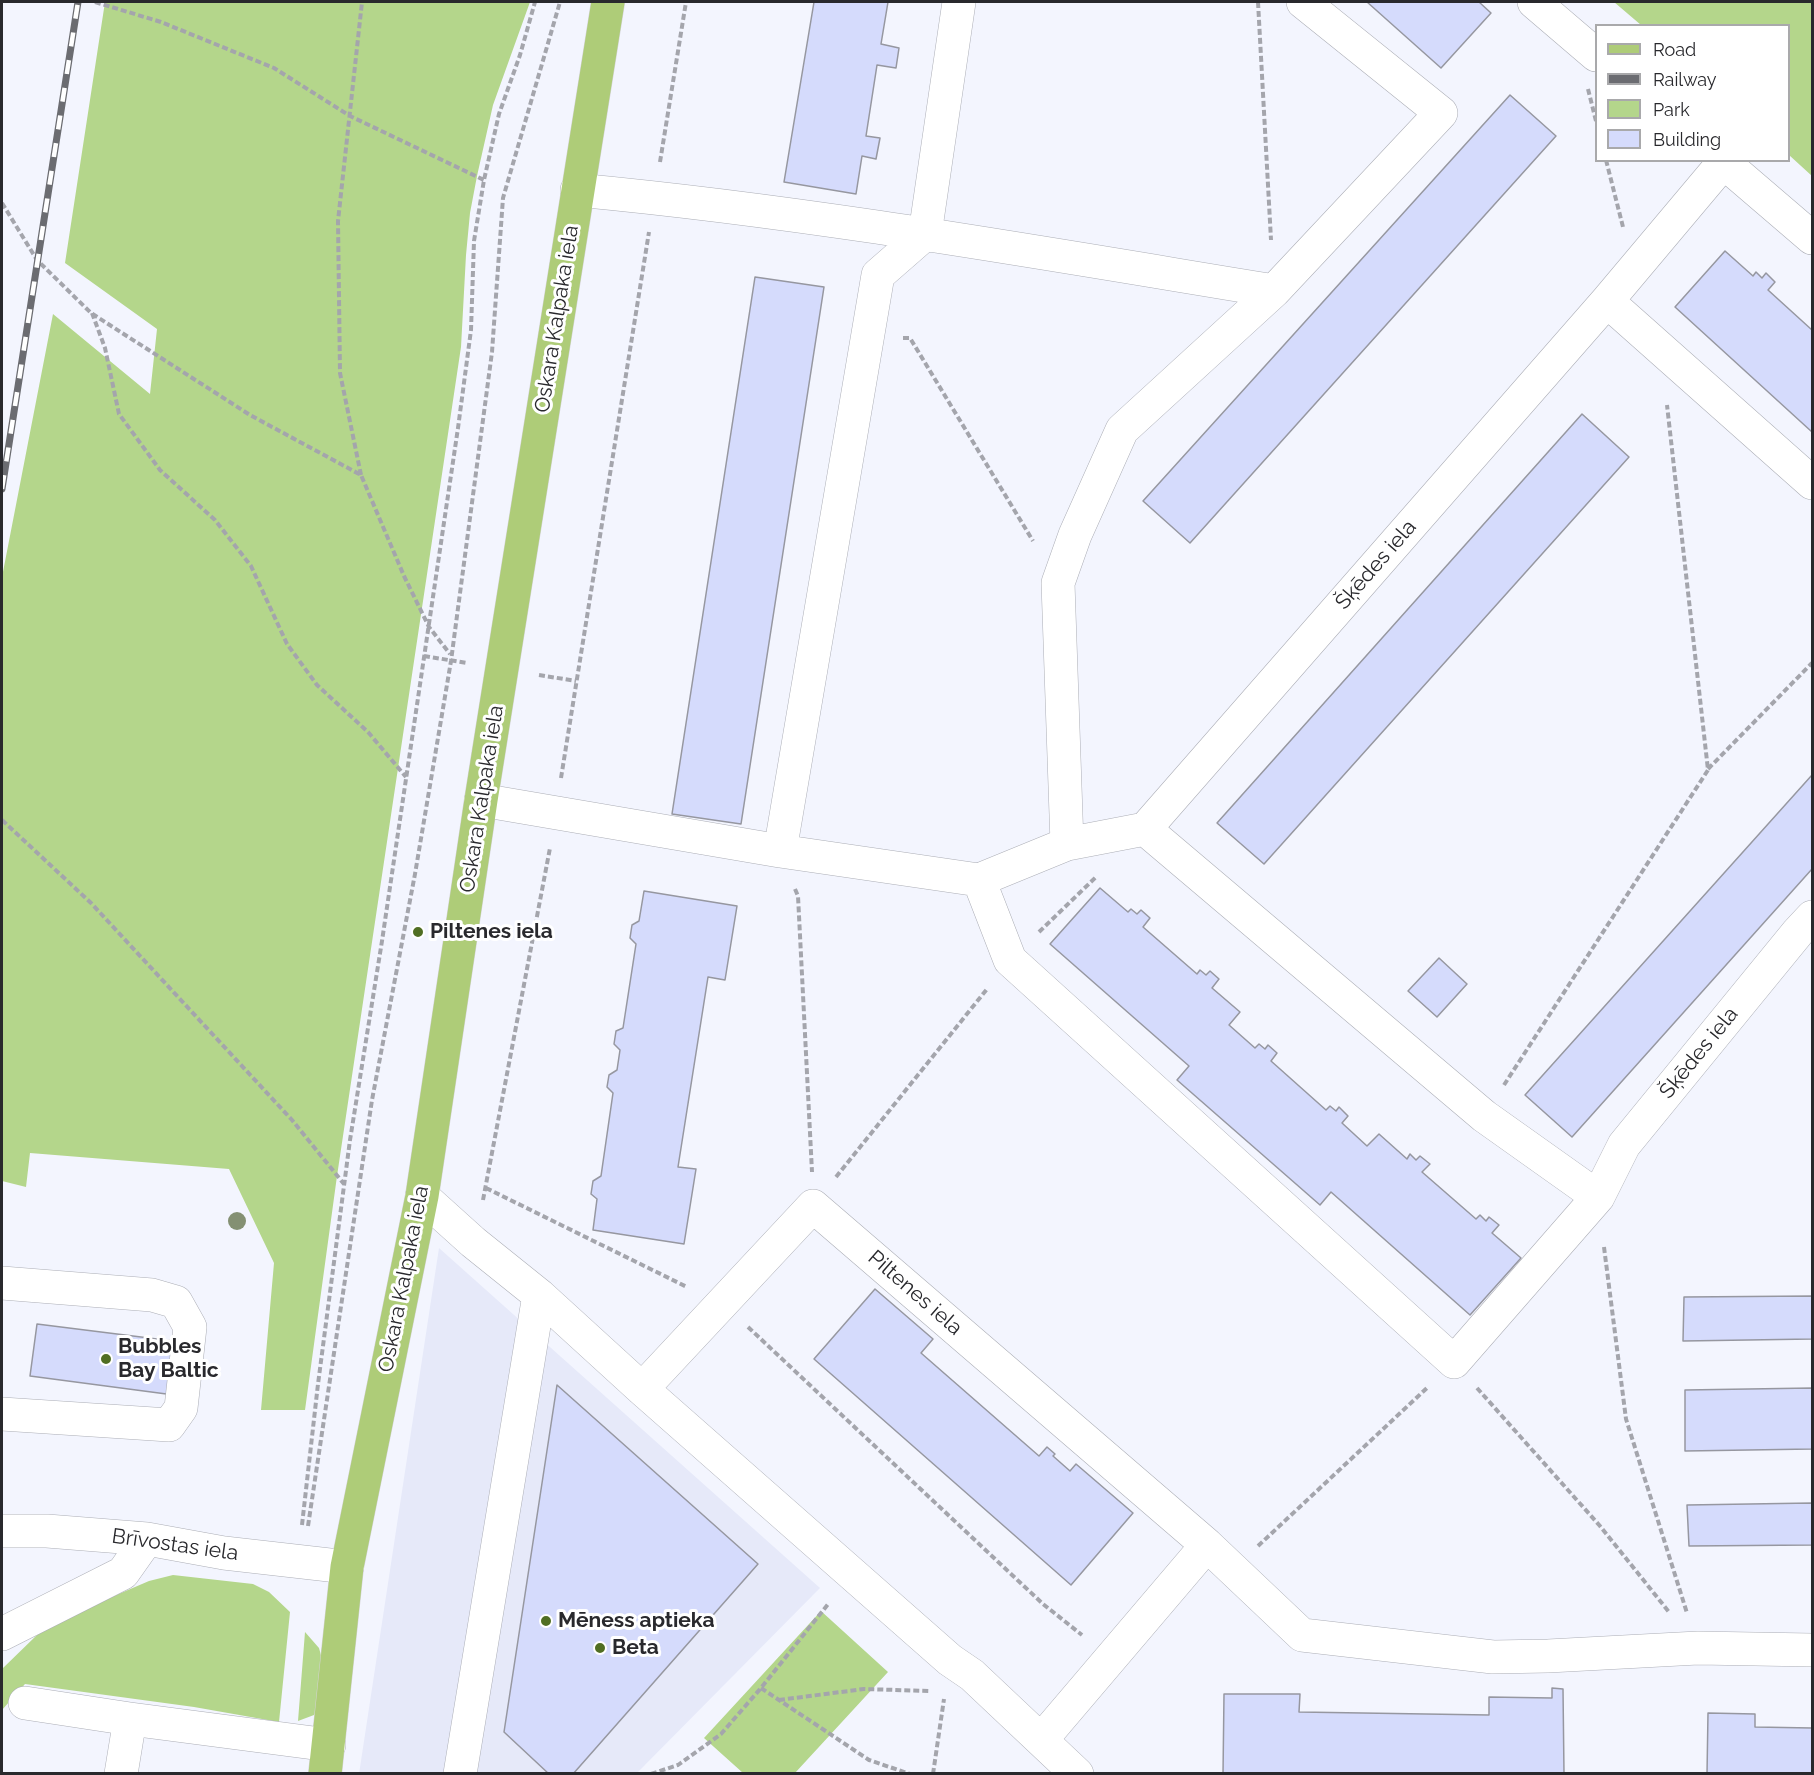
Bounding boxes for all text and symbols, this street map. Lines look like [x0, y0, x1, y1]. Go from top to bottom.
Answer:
legend [1595, 24, 1790, 162]
text: Road [1653, 39, 1696, 60]
text: Railway [1653, 69, 1717, 90]
text: Park [1653, 99, 1690, 120]
text: Building [1653, 129, 1721, 150]
street label: Oskara Kalpaka iela [530, 223, 584, 415]
street label: Šķēdes iela [1330, 515, 1422, 615]
street label: Oskara Kalpaka iela [455, 703, 509, 895]
place label: Piltenes iela [430, 919, 553, 945]
marker: Piltenes iela [411, 925, 425, 939]
street label: Šķēdes iela [1654, 1002, 1744, 1104]
street label: Oskara Kalpaka iela [374, 1184, 434, 1374]
street label: Piltenes iela [863, 1245, 967, 1341]
place label: Bubbles Bay Baltic [118, 1334, 219, 1384]
marker: Bubbles Bay Baltic [99, 1352, 113, 1366]
street label: Brīvostas iela [110, 1524, 240, 1566]
place label: Mēness aptieka [558, 1608, 714, 1634]
marker: Mēness aptieka [539, 1614, 553, 1628]
place label: Beta [612, 1635, 659, 1661]
marker: Beta [593, 1641, 607, 1655]

